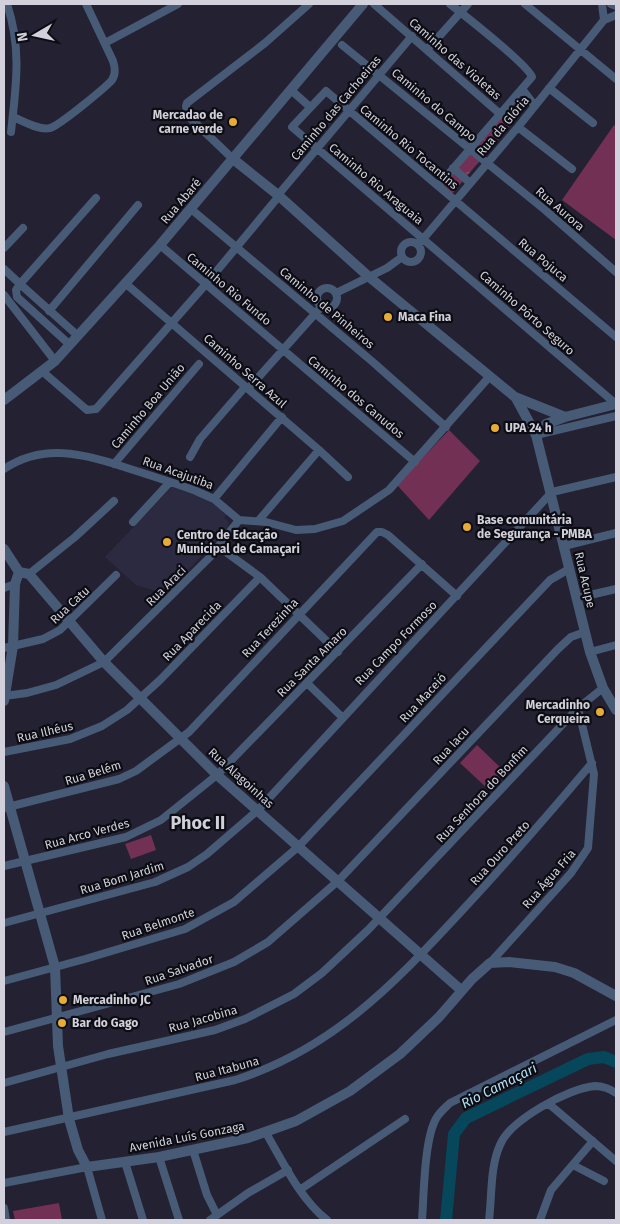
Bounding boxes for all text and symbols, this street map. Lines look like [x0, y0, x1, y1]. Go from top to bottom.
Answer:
north arrow [10, 10, 60, 60]
street label: Caminho das Violetas [406, 15, 504, 103]
text: N [14, 31, 32, 43]
street label: Caminho das Cachoeiras [288, 52, 384, 163]
street label: Caminho do Campo [389, 66, 479, 144]
street label: Rua da Glória [474, 93, 532, 159]
street label: Caminho Rio Tocantins [357, 102, 461, 192]
place label: Mercadao de carne verde [153, 108, 223, 136]
marker: Mercadao de carne verde [227, 116, 239, 128]
street label: Caminho Rio Araguaia [326, 140, 426, 228]
street label: Rua Abaré [158, 175, 204, 227]
street label: Rua Aurora [533, 184, 587, 234]
street label: Rua Pojuca [515, 235, 571, 285]
street label: Caminho Rio Fundo [184, 250, 274, 328]
street label: Caminho de Pinheiros [277, 264, 377, 352]
street label: Caminho Pôrto Seguro [477, 268, 577, 358]
place label: Maca Fina [398, 310, 452, 324]
marker: Maca Fina [382, 311, 394, 323]
street label: Caminho Serra Azul [201, 331, 290, 411]
street label: Caminho dos Canudos [305, 353, 407, 441]
street label: Caminho Boa União [108, 361, 188, 451]
place label: UPA 24 h [505, 421, 552, 435]
marker: UPA 24 h [489, 422, 501, 434]
street label: Rua Acajutiba [141, 454, 215, 492]
place label: Base comunitária de Segurança - PMBA [477, 513, 593, 542]
marker: Base comunitária de Segurança - PMBA [461, 521, 473, 533]
place label: Centro de Edcação Municipal de Camaçari [177, 528, 300, 557]
marker: Centro de Edcação Municipal de Camaçari [161, 536, 173, 548]
street label: Rua Acupe [572, 551, 598, 609]
street label: Rua Araci [143, 563, 189, 609]
street label: Rua Catu [48, 583, 92, 627]
street label: Rua Terezinha [239, 595, 301, 661]
street label: Rua Aparecida [160, 598, 224, 664]
street label: Rua Campo Formoso [352, 598, 440, 688]
street label: Rua Santa Amaro [274, 624, 350, 700]
street label: Rua Maceió [397, 670, 449, 726]
place label: Mercadinho Cerqueira [526, 698, 590, 726]
marker: Mercadinho Cerqueira [594, 706, 606, 718]
street label: Rua Ilhéus [16, 719, 75, 745]
street label: Rua Iacu [430, 724, 472, 768]
street label: Rua Senhora do Bonfim [433, 742, 531, 846]
street label: Rua Alagoinhas [205, 745, 277, 811]
street label: Rua Belém [63, 758, 123, 788]
district label: Phoc II [171, 812, 225, 834]
street label: Rua Arco Verdes [43, 816, 131, 852]
street label: Rua Ouro Preto [467, 818, 533, 888]
street label: Rua Água Fria [519, 846, 578, 911]
street label: Rua Bom Jardim [78, 859, 166, 897]
street label: Rua Belmonte [120, 905, 196, 943]
street label: Rua Salvador [143, 952, 215, 988]
place label: Mercadinho JC [73, 993, 151, 1007]
marker: Mercadinho JC [57, 994, 69, 1006]
street label: Rua Jacobina [167, 1003, 239, 1035]
place label: Bar do Gago [72, 1016, 138, 1030]
marker: Bar do Gago [56, 1017, 68, 1029]
street label: Rua Itabuna [193, 1054, 261, 1084]
water label: Rio Camaçari [458, 1060, 540, 1112]
street label: Avenida Luís Gonzaga [128, 1119, 246, 1155]

